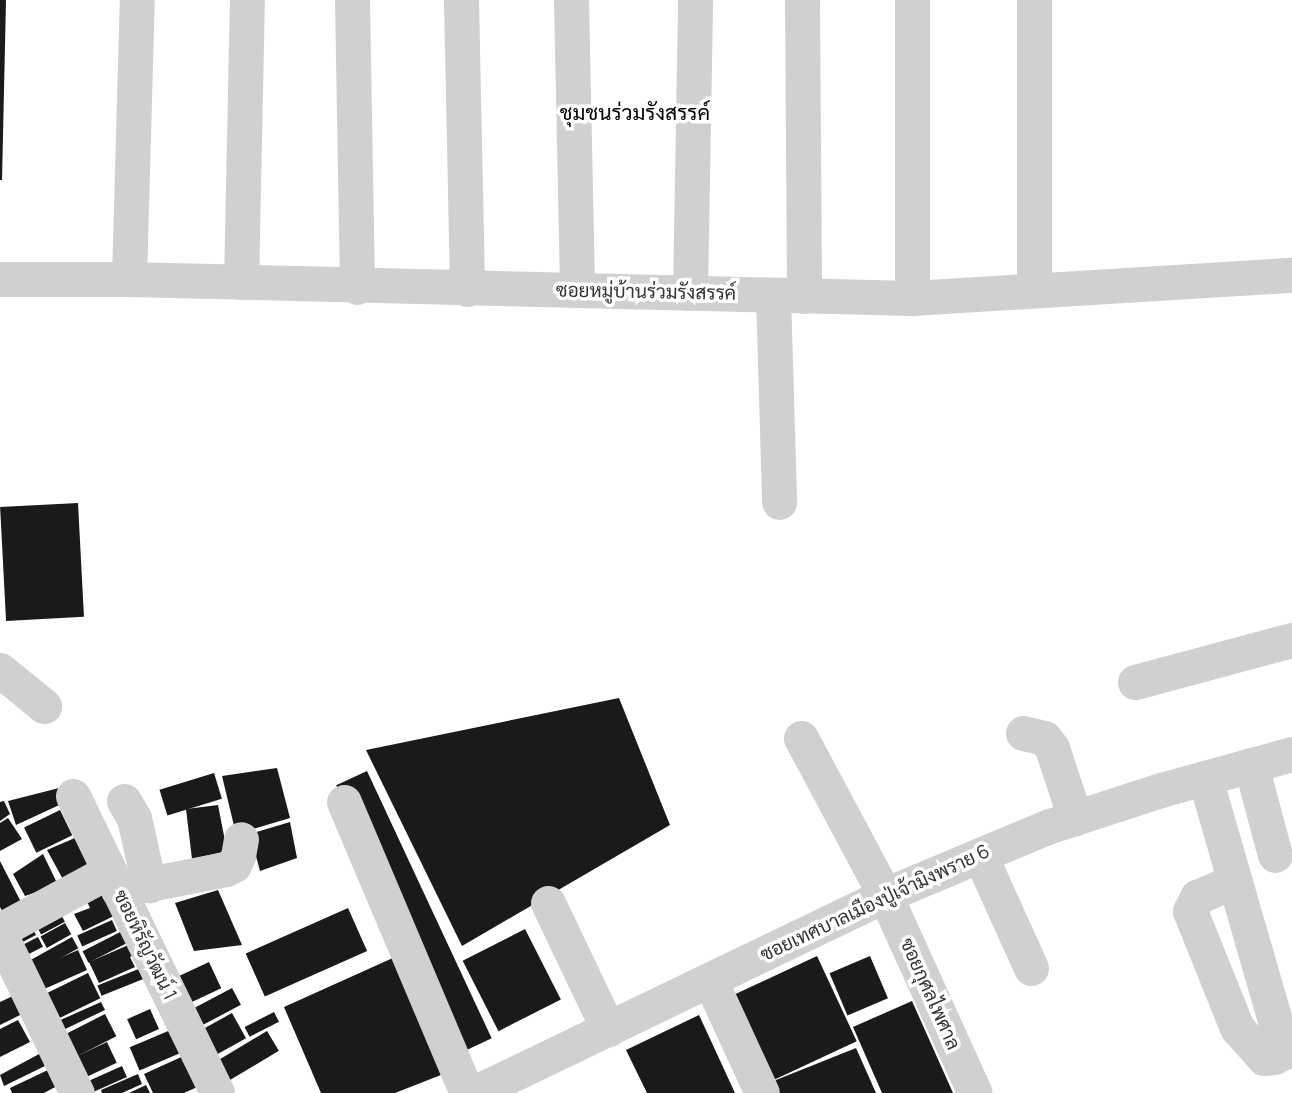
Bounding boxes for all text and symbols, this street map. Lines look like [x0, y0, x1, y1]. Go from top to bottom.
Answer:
district label: ชุมชนร่วมรังสรรค์ [560, 99, 710, 125]
street label: ซอยหมู่บ้านร่วมรังสรรค์ [556, 279, 736, 305]
street label: ซอยเทศบาลเมืองปู่เจ้ามิงพราย 6 [757, 840, 993, 966]
street label: ซอยหิรัญวัฒน์ 1 [109, 886, 181, 1004]
street label: ซอยกุศลไพศาล [895, 935, 965, 1053]

